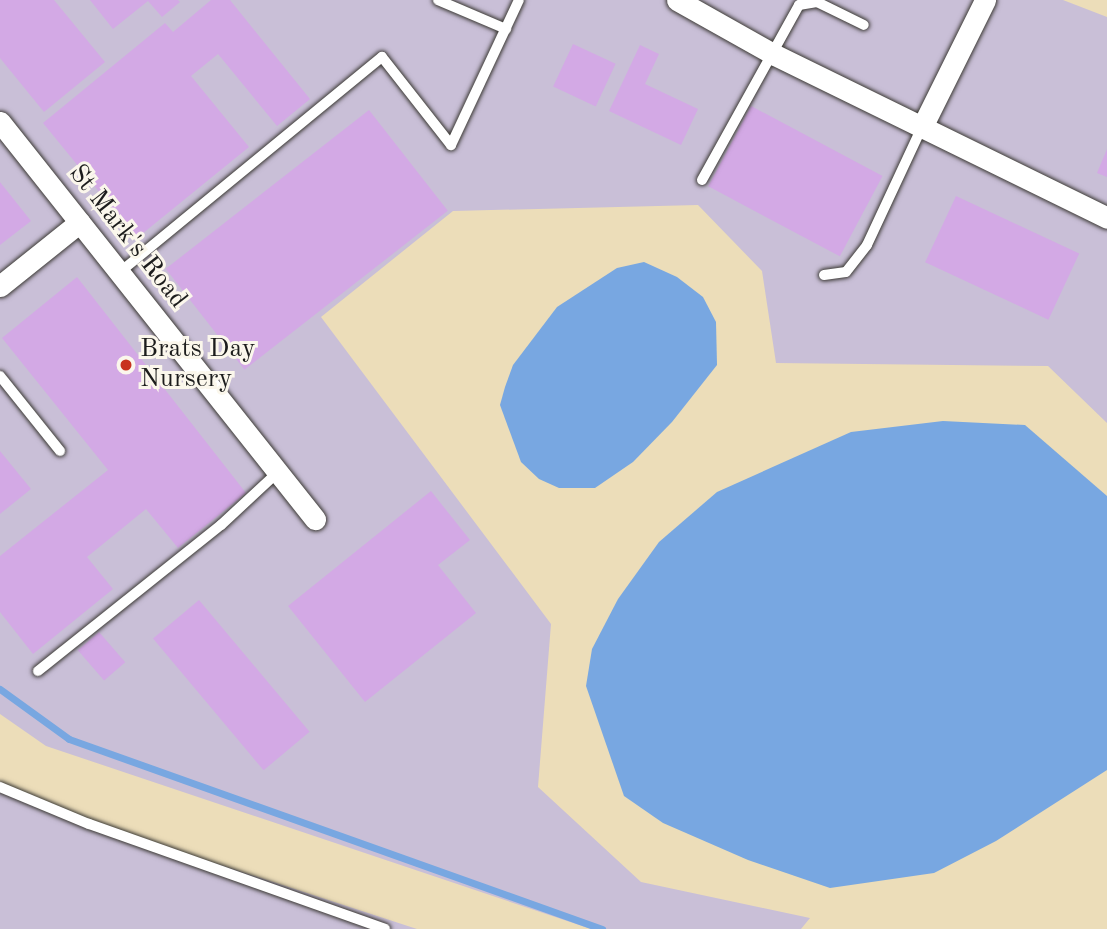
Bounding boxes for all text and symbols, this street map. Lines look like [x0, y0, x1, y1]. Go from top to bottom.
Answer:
street label: St Mark's Road [61, 159, 193, 315]
place label: Brats Day Nursery [140, 334, 256, 396]
marker: Brats Day Nursery [118, 357, 134, 373]

